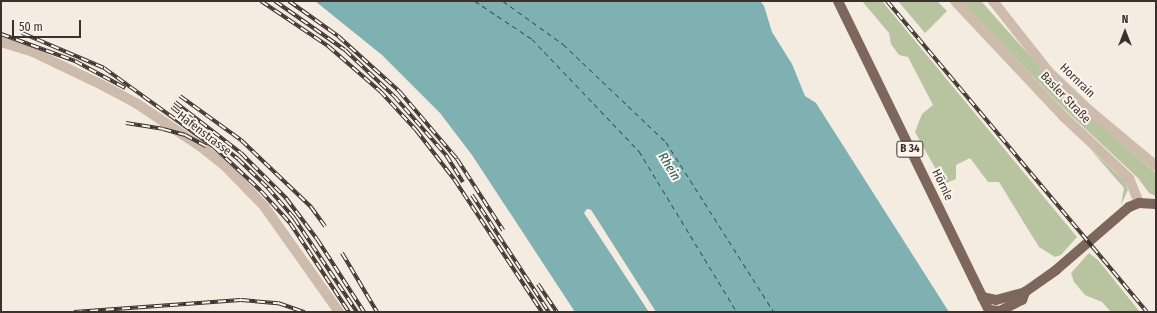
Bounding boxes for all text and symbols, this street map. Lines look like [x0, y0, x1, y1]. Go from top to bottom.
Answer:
scale bar [14, 12, 83, 38]
north arrow [1105, 12, 1145, 52]
text: N [1122, 13, 1128, 26]
text: 50 m [19, 20, 43, 34]
street label: Hornrain [1056, 61, 1098, 101]
street label: Basler Straße [1037, 69, 1093, 127]
street label: Hafenstrasse [174, 109, 234, 159]
road number: B 34 [896, 140, 924, 158]
water label: Rhein [654, 150, 684, 184]
street label: Hörnle [928, 167, 956, 203]

